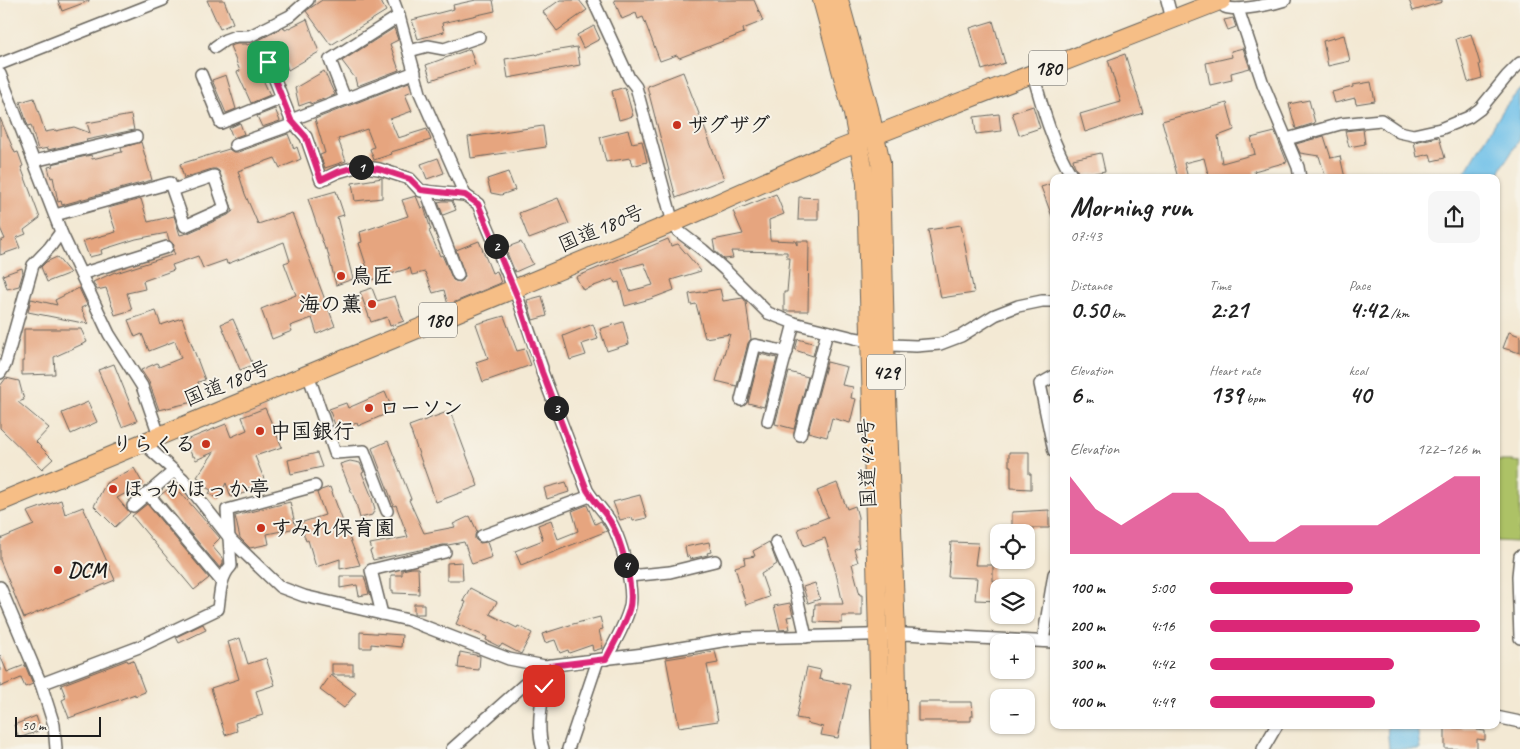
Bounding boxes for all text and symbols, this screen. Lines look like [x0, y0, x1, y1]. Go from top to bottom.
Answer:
pin [247, 41, 289, 83]
icon: arrive [254, 48, 282, 76]
road number: 180 [1029, 50, 1067, 86]
place label: ザグザグ [687, 112, 770, 138]
marker: ザグザグ [671, 119, 683, 131]
pin: 1 [348, 154, 374, 180]
text: 1 [358, 159, 365, 176]
text: Morning run [1070, 189, 1192, 224]
button: share [1428, 191, 1480, 243]
street label: 国道180号 [554, 198, 648, 258]
text: 07:43 [1070, 226, 1102, 246]
pin: 2 [484, 234, 508, 258]
text: 2 [493, 238, 500, 255]
place label: 鳥匠 [351, 263, 393, 289]
marker: 鳥匠 [335, 270, 347, 282]
text: Distance [1070, 277, 1112, 294]
text: Time [1209, 277, 1231, 294]
text: Pace [1349, 277, 1370, 294]
place label: 海の薫 [299, 291, 362, 317]
text: 0.50 [1070, 294, 1108, 326]
text: 2:21 [1209, 294, 1248, 326]
text: 4:42 [1349, 294, 1387, 326]
marker: 海の薫 [366, 298, 378, 310]
road number: 180 [419, 302, 457, 338]
text: km [1108, 305, 1125, 322]
text: /km [1387, 305, 1409, 322]
street label: 国道180号 [180, 354, 274, 412]
road number: 429 [867, 354, 905, 390]
text: Elevation [1070, 362, 1113, 379]
text: Heart rate [1209, 362, 1260, 379]
text: kcal [1349, 362, 1367, 379]
text: 6 [1070, 379, 1082, 411]
text: 139 [1209, 379, 1243, 411]
text: 40 [1349, 379, 1371, 411]
text: m [1082, 390, 1093, 407]
text: bpm [1243, 390, 1265, 407]
place label: ローソン [379, 395, 463, 421]
pin: 3 [544, 396, 568, 420]
text: 3 [553, 400, 560, 417]
marker: ローソン [363, 402, 375, 414]
street label: 国道429号 [852, 417, 882, 509]
place label: 中国銀行 [270, 418, 354, 444]
marker: 中国銀行 [254, 425, 266, 437]
place label: りらくる [112, 431, 196, 457]
marker: りらくる [200, 438, 212, 450]
text: Elevation [1070, 439, 1119, 459]
text: 122–126 m [1417, 439, 1480, 459]
place label: ほっかほっか亭 [123, 476, 270, 502]
marker: ほっかほっか亭 [107, 483, 119, 495]
place label: すみれ保育園 [271, 515, 395, 541]
marker: すみれ保育園 [255, 522, 267, 534]
map controls [990, 524, 1035, 734]
button: locate [990, 524, 1035, 569]
pin: 4 [614, 552, 638, 578]
place label: DCM [68, 557, 108, 583]
text: 4 [623, 557, 630, 574]
marker: DCM [52, 564, 64, 576]
text: 100 m [1070, 578, 1105, 598]
text: 5:00 [1150, 578, 1175, 598]
button: layers [990, 579, 1035, 624]
text: 200 m [1070, 616, 1105, 636]
text: 4:16 [1150, 616, 1175, 636]
button: + [990, 634, 1035, 679]
text: 300 m [1070, 654, 1105, 674]
text: 4:42 [1150, 654, 1175, 674]
pin [523, 665, 565, 707]
icon: check [530, 672, 558, 700]
button: − [990, 689, 1035, 734]
text: 400 m [1070, 692, 1105, 712]
text: 4:49 [1150, 692, 1175, 712]
scale bar [15, 714, 101, 737]
text: 50 m [22, 717, 46, 734]

